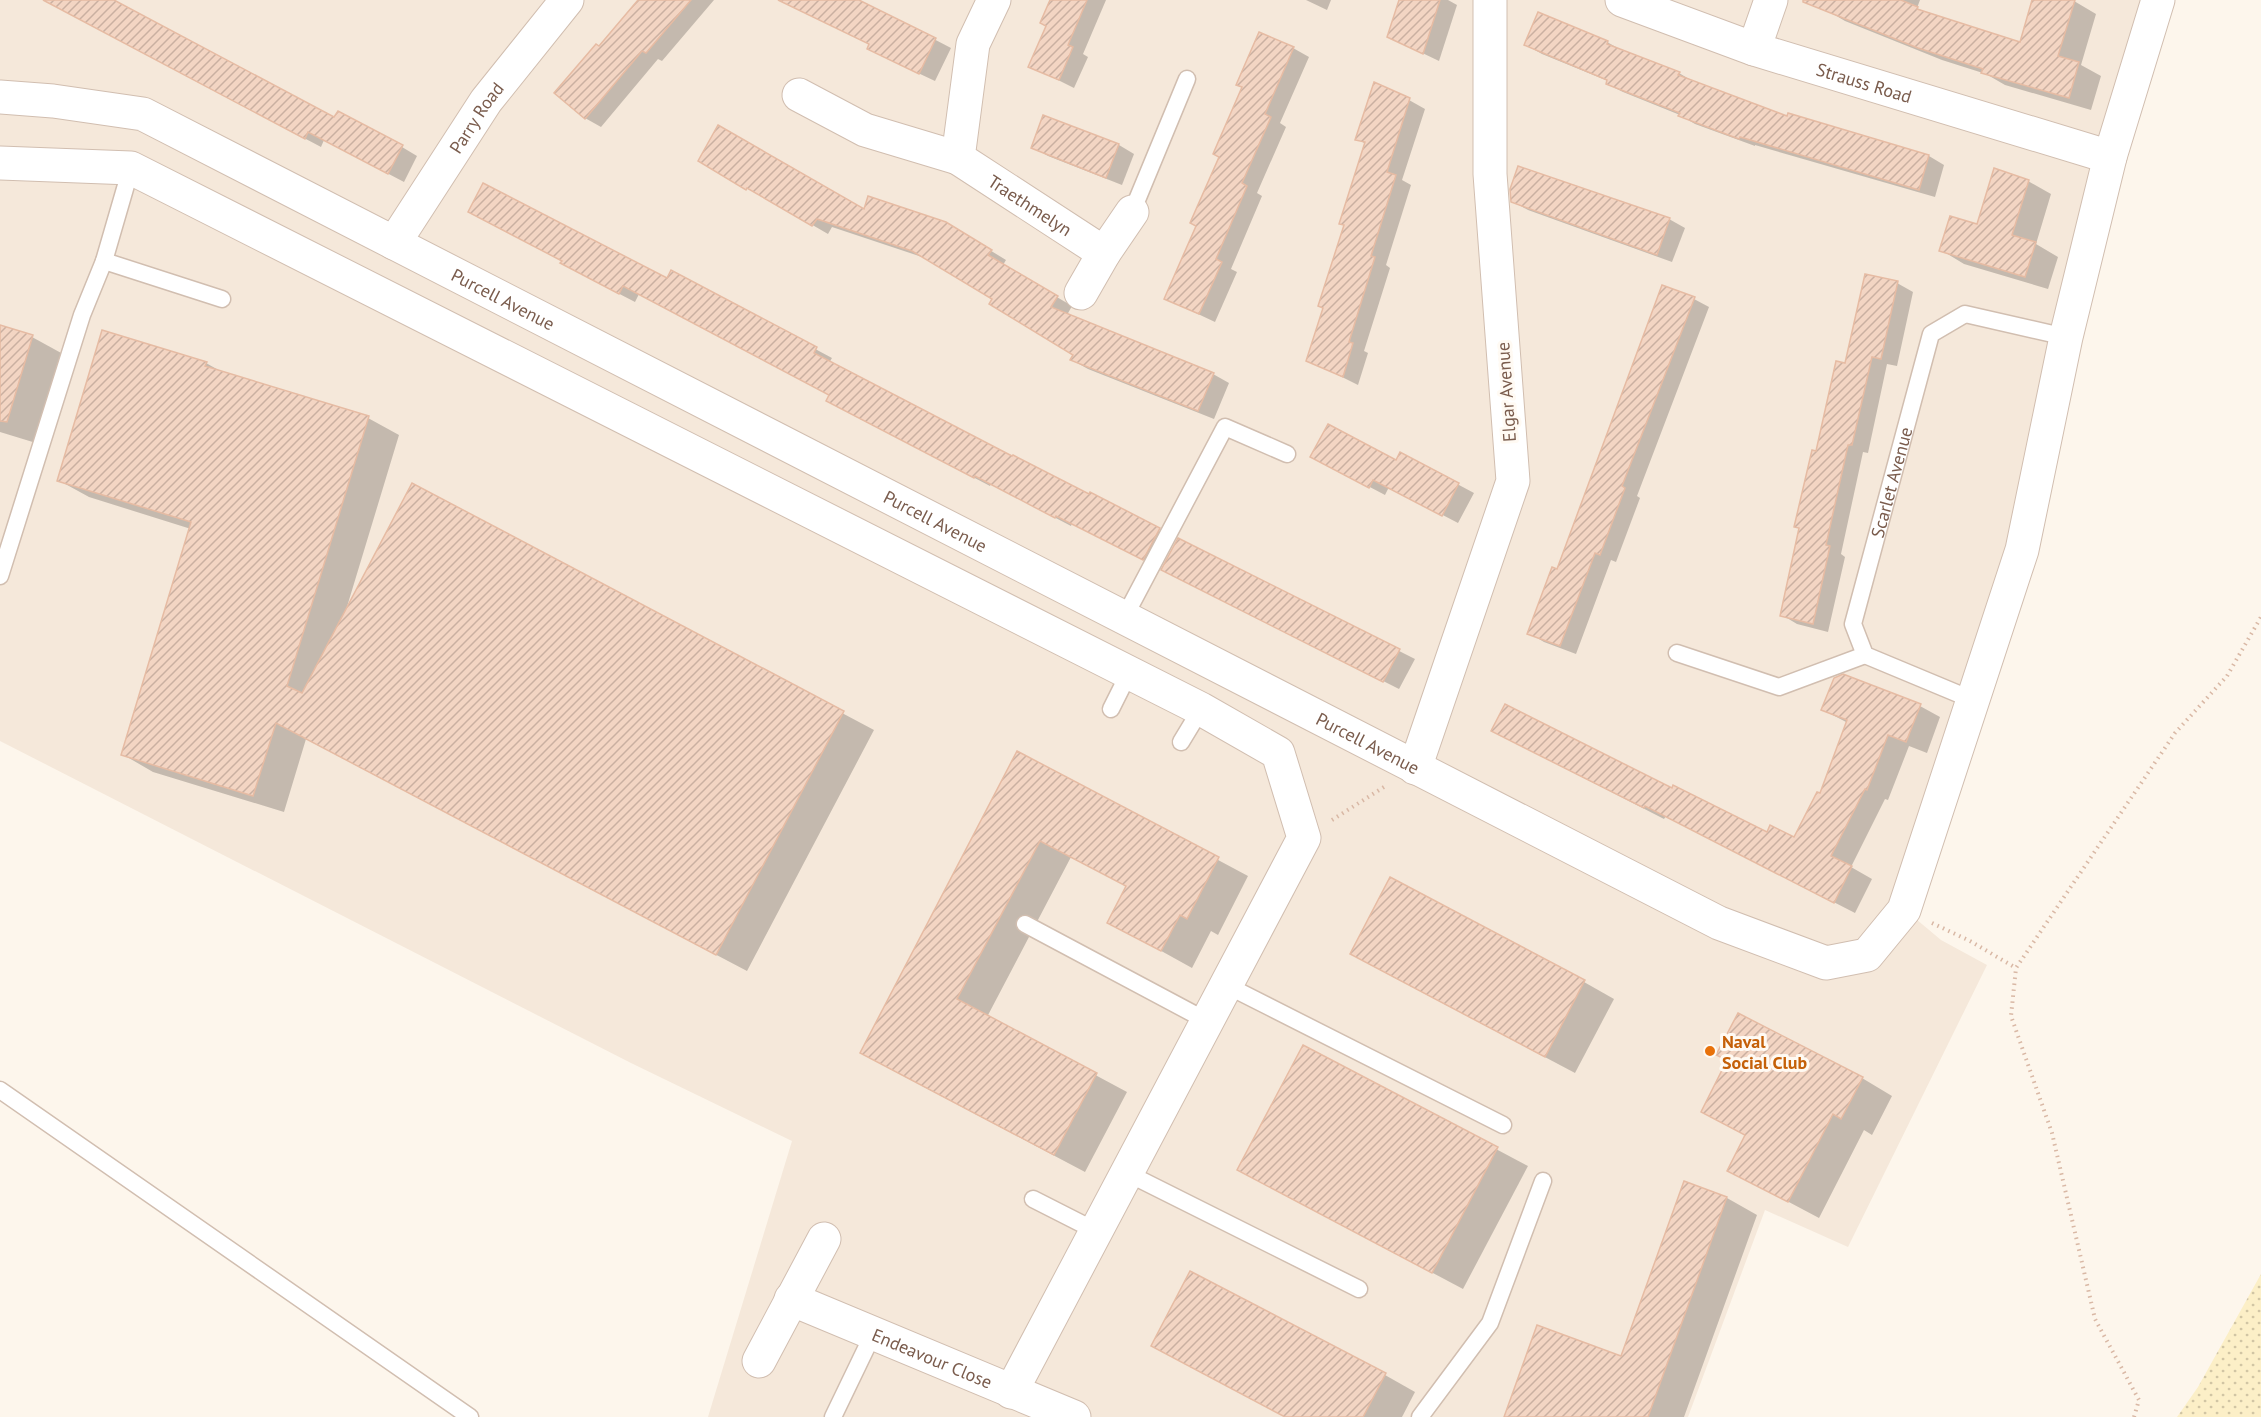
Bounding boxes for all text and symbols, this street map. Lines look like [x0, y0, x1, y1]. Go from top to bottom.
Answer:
street label: Strauss Road [1814, 57, 1915, 108]
street label: Parry Road [444, 77, 508, 157]
street label: Traethmelyn [984, 169, 1077, 241]
street label: Purcell Avenue [448, 263, 559, 335]
street label: Elgar Avenue [1491, 341, 1521, 443]
street label: Scarlet Avenue [1865, 424, 1917, 540]
street label: Purcell Avenue [880, 485, 991, 557]
street label: Purcell Avenue [1312, 707, 1424, 779]
place label: Naval Social Club [1722, 1030, 1807, 1074]
marker: Naval Social Club [1703, 1044, 1717, 1058]
street label: Endeavour Close [869, 1323, 996, 1393]

